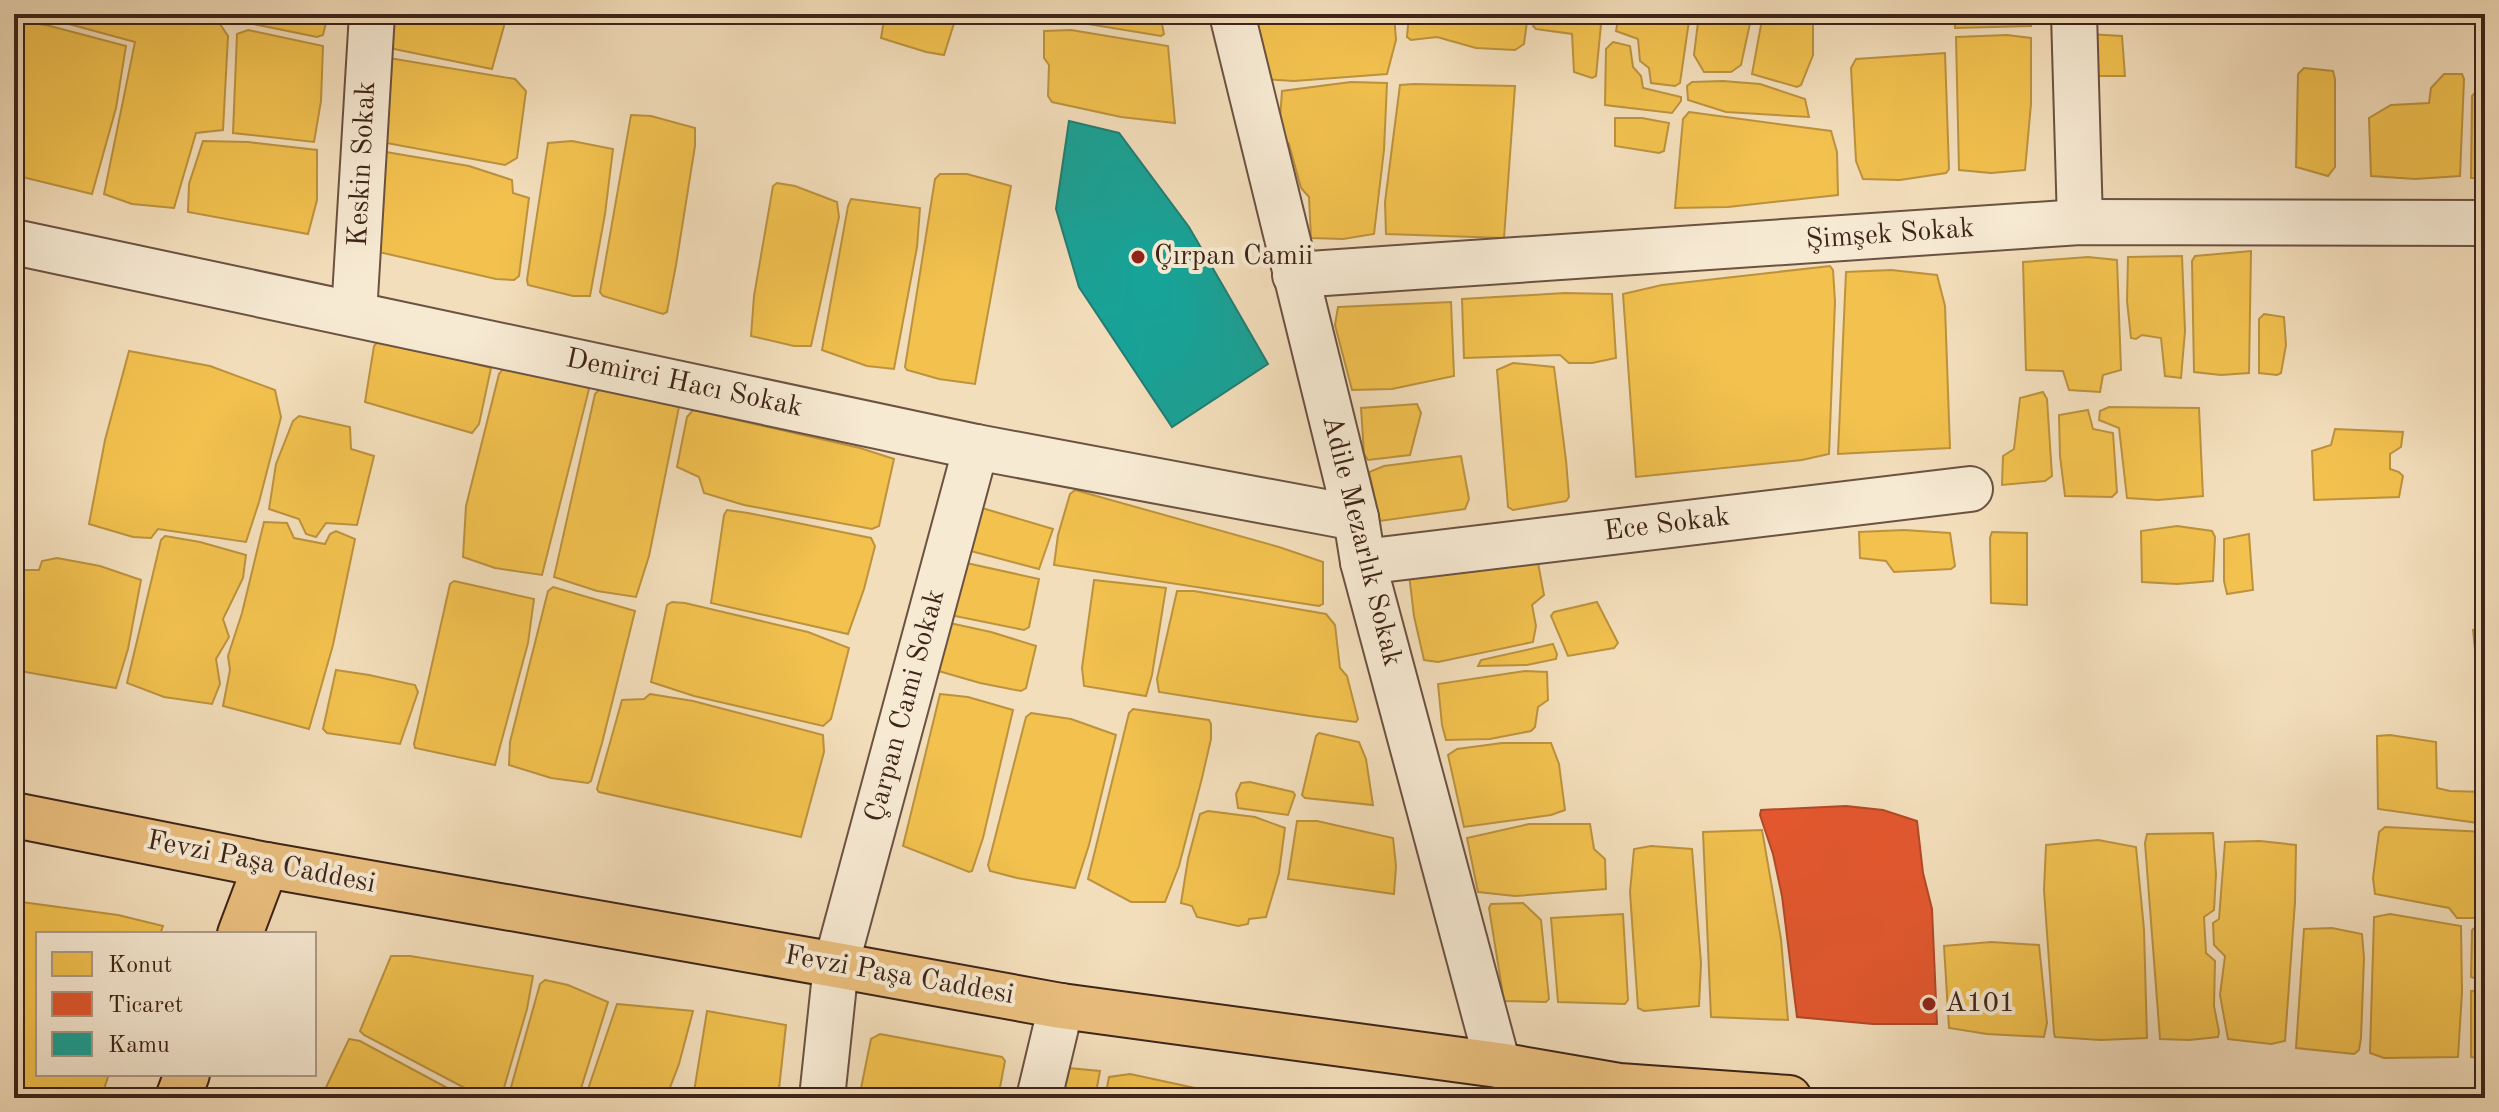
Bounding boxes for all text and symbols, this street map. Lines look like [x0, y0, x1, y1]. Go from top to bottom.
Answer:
street label: Keskin Sokak [345, 81, 381, 247]
street label: Şimşek Sokak [1805, 215, 1975, 255]
place label: Çırpan Camii [1154, 243, 1313, 271]
marker: Çırpan Camii [1129, 248, 1147, 266]
street label: Demirci Hacı Sokak [563, 345, 805, 423]
street label: Adile Mezarlık Sokak [1316, 413, 1406, 669]
street label: Ece Sokak [1603, 503, 1731, 547]
street label: Çarpan Cami Sokak [861, 587, 951, 825]
street label: Fevzi Paşa Caddesi [144, 827, 378, 899]
legend [36, 932, 316, 1076]
street label: Fevzi Paşa Caddesi [782, 942, 1016, 1010]
text: Konut [108, 954, 172, 978]
place label: A101 [1945, 990, 2015, 1018]
text: Ticaret [108, 994, 183, 1018]
marker: A101 [1920, 995, 1938, 1013]
text: Kamu [108, 1034, 170, 1058]

